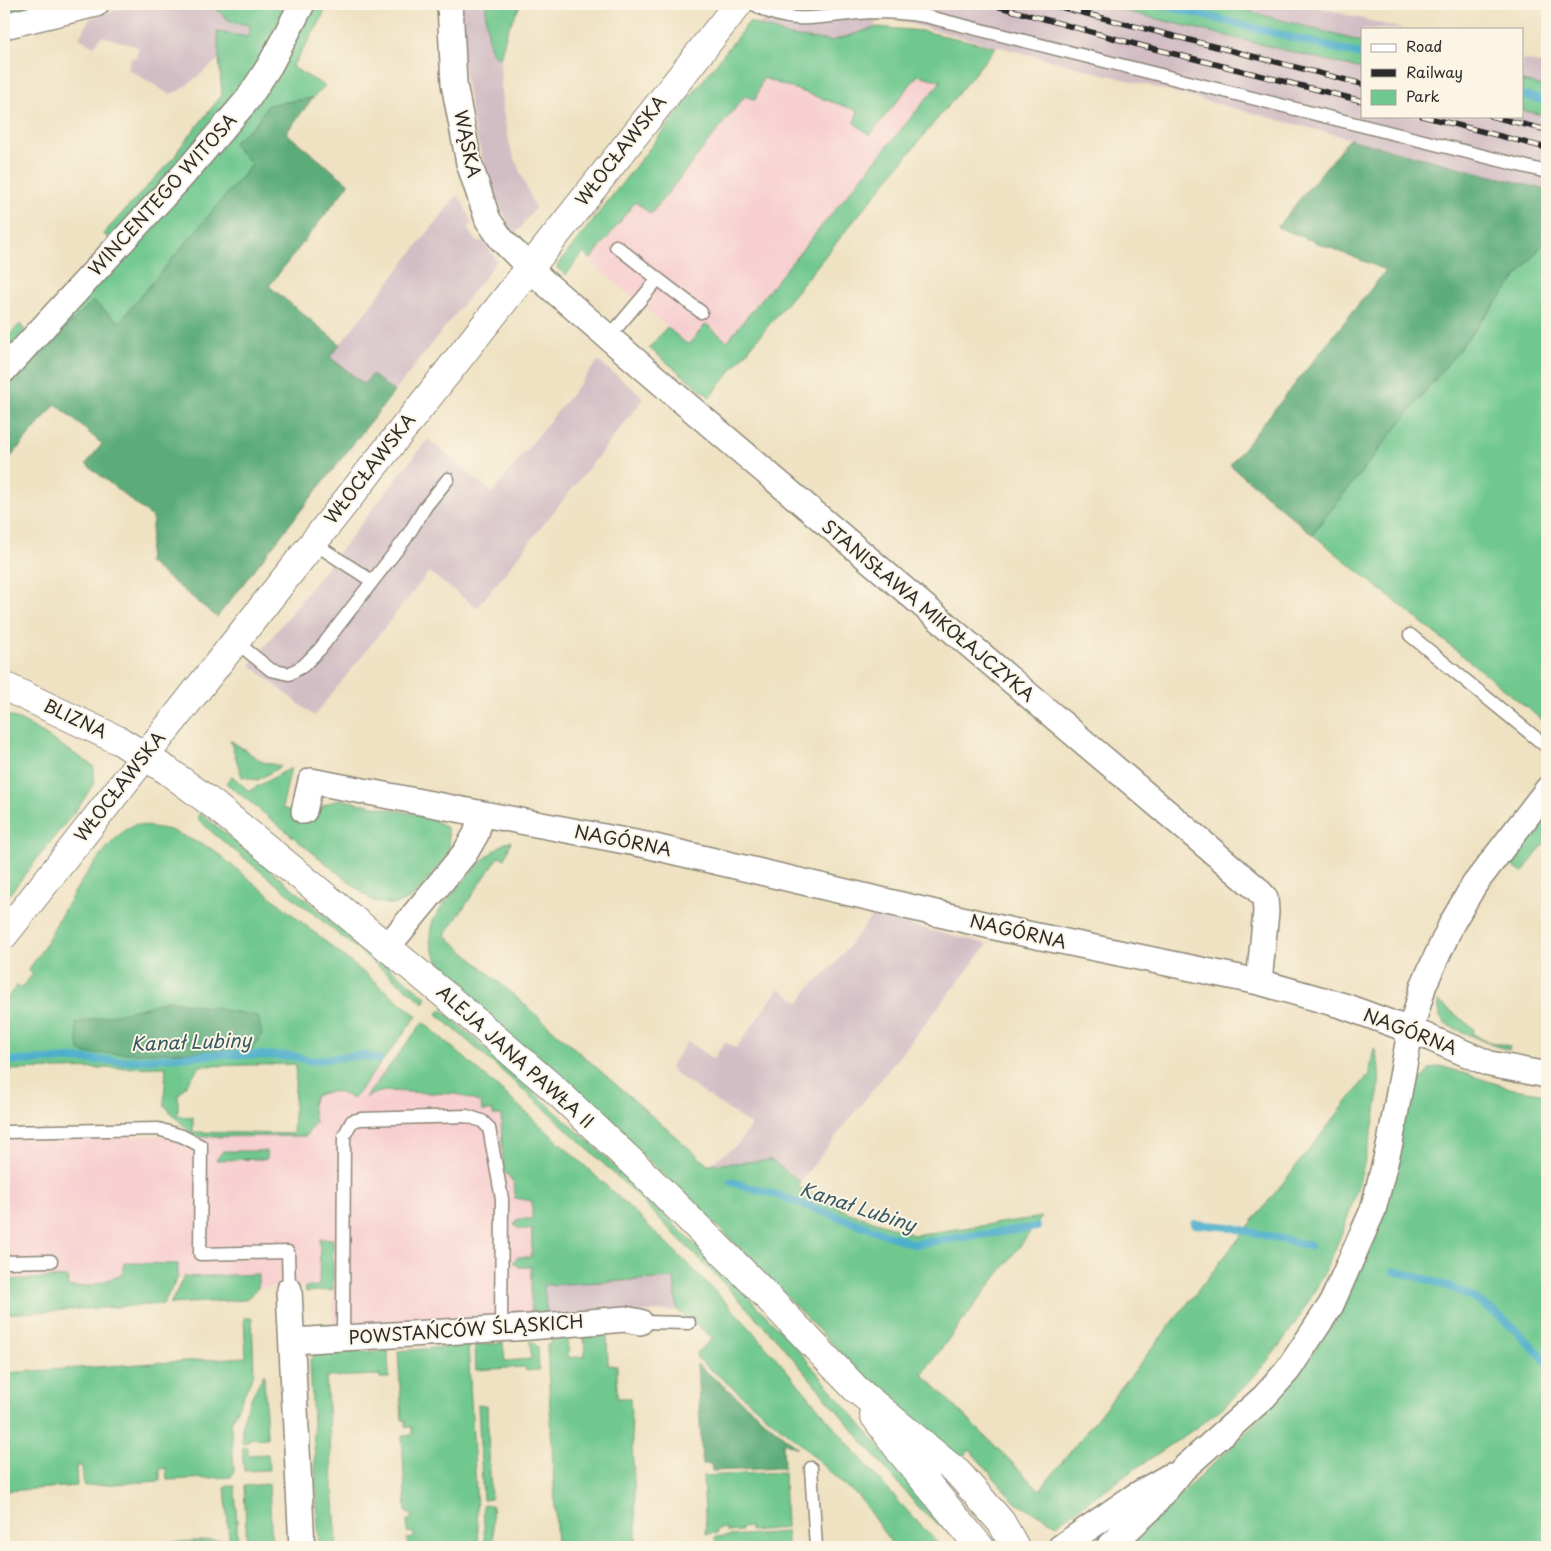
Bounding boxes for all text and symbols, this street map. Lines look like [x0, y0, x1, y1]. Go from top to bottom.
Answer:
legend [1361, 28, 1524, 118]
text: Road [1406, 34, 1442, 57]
text: Railway [1406, 60, 1463, 83]
text: Park [1406, 84, 1440, 107]
street label: WŁOCŁAWSKA [568, 89, 672, 211]
street label: WINCENTEGO WITOSA [81, 107, 242, 281]
street label: WĄSKA [448, 107, 489, 180]
street label: WŁOCŁAWSKA [317, 407, 421, 529]
street label: STANISŁAWA MIKOŁAJCZYKA [816, 512, 1041, 707]
street label: BLIZNA [39, 691, 112, 744]
street label: WŁOCŁAWSKA [67, 725, 171, 847]
street label: NAGÓRNA [572, 817, 674, 862]
street label: NAGÓRNA [967, 906, 1070, 955]
street label: ALEJA JANA PAWŁA II [432, 978, 600, 1134]
street label: NAGÓRNA [1360, 1000, 1462, 1061]
water label: Kanał Lubiny [130, 1025, 253, 1057]
water label: Kanał Lubiny [797, 1174, 921, 1238]
street label: POWSTAŃCÓW ŚLĄSKICH [348, 1307, 584, 1350]

